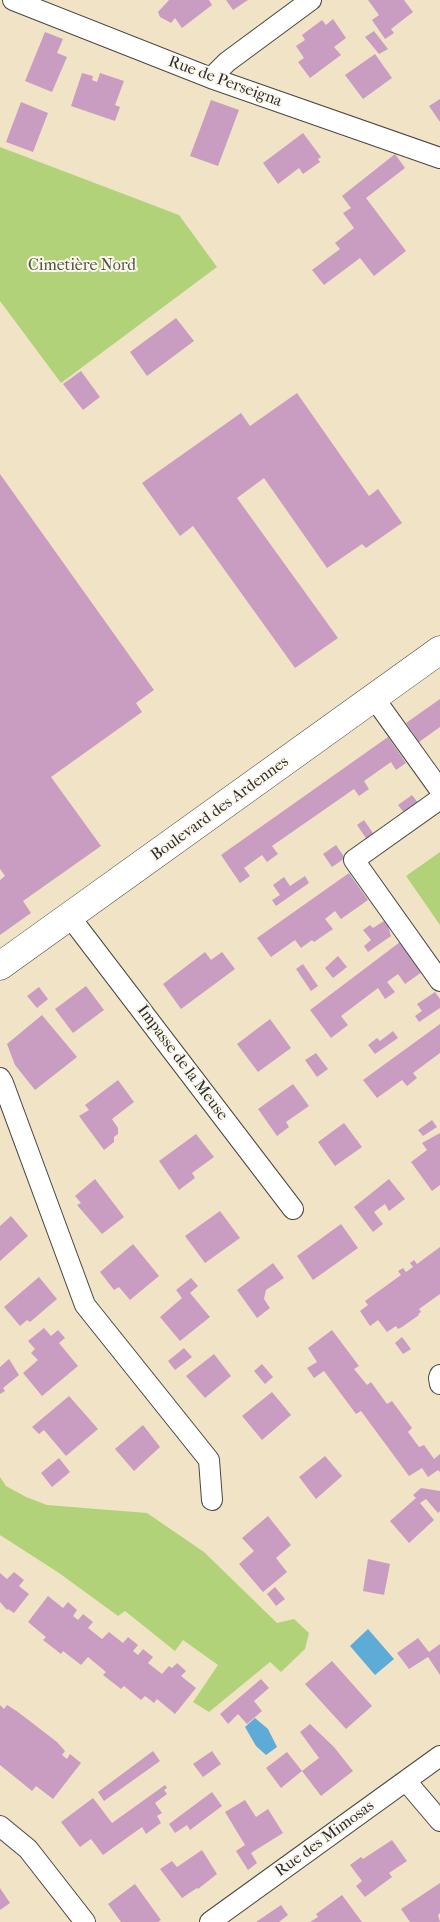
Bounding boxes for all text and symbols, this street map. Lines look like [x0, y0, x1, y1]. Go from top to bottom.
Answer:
street label: Rue de Perseigna [166, 53, 284, 111]
park label: Cimetière Nord [28, 256, 136, 276]
street label: Boulevard des Ardennes [147, 753, 293, 865]
street label: Impasse de la Meuse [132, 1002, 232, 1124]
street label: Rue des Mimosas [272, 1797, 378, 1881]

